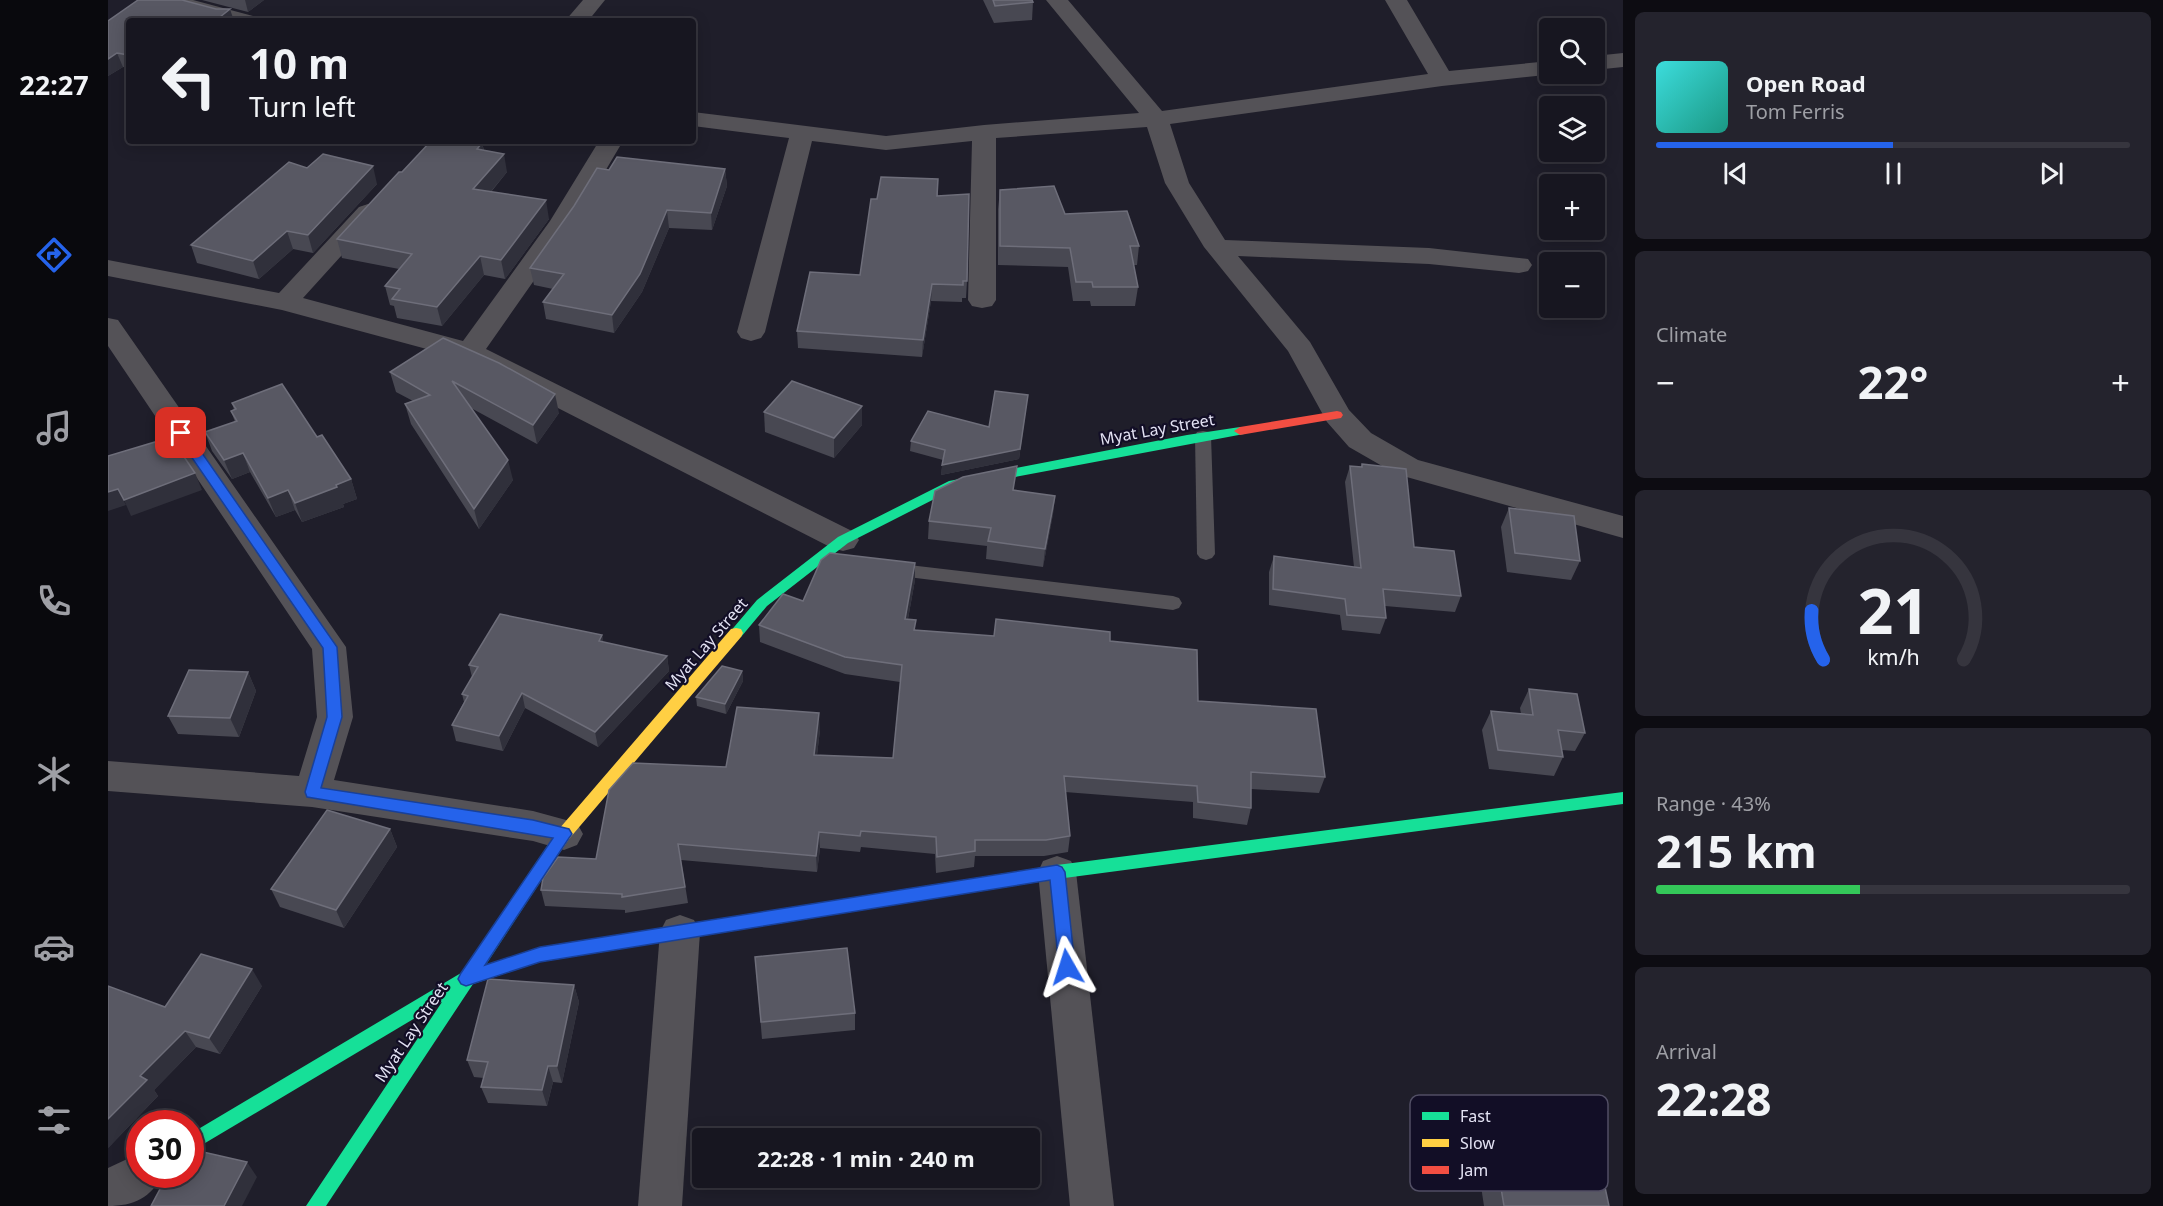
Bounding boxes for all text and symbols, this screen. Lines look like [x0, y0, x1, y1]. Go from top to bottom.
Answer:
map controls [1539, 18, 1605, 318]
button: search [1539, 18, 1605, 84]
text: 10 m [249, 34, 349, 91]
icon: left [150, 42, 228, 120]
text: 22:27 [19, 66, 89, 103]
text: Open Road [1746, 68, 1866, 98]
text: Turn left [249, 88, 355, 125]
button: layers [1539, 96, 1605, 162]
text: Tom Ferris [1746, 98, 1845, 125]
icon: previous [1719, 157, 1752, 190]
icon: pause [1877, 157, 1910, 190]
icon: next [2035, 157, 2068, 190]
button: + [1539, 174, 1605, 240]
icon: directions [33, 234, 75, 276]
button: − [1539, 252, 1605, 318]
text: Climate [1656, 321, 1727, 348]
text: 22° [1858, 351, 1928, 412]
text: − [1656, 360, 1675, 405]
text: + [2111, 360, 2130, 405]
icon: music [33, 407, 75, 449]
pin [155, 407, 206, 458]
street label: Myat Lay Street [1098, 408, 1216, 450]
icon: arrive [164, 416, 197, 449]
text: 21 [1857, 567, 1929, 652]
icon: phone [33, 580, 75, 622]
street label: Myat Lay Street [660, 593, 752, 695]
text: km/h [1867, 642, 1919, 671]
icon: climate [33, 753, 75, 795]
text: Range · 43% [1656, 790, 1771, 817]
text: 215 km [1656, 820, 1817, 881]
icon: car [33, 926, 75, 968]
position arrow [1035, 935, 1099, 999]
street label: Myat Lay Street [369, 978, 453, 1086]
text: Arrival [1656, 1038, 1717, 1065]
text: 22:28 [1656, 1068, 1772, 1129]
legend [1410, 1095, 1608, 1191]
icon: filters [33, 1099, 75, 1141]
text: Fast [1460, 1105, 1491, 1127]
speed limit sign: 30 [126, 1110, 204, 1188]
text: Slow [1460, 1132, 1495, 1154]
text: 22:28 · 1 min · 240 m [757, 1143, 975, 1173]
text: Jam [1458, 1159, 1488, 1181]

